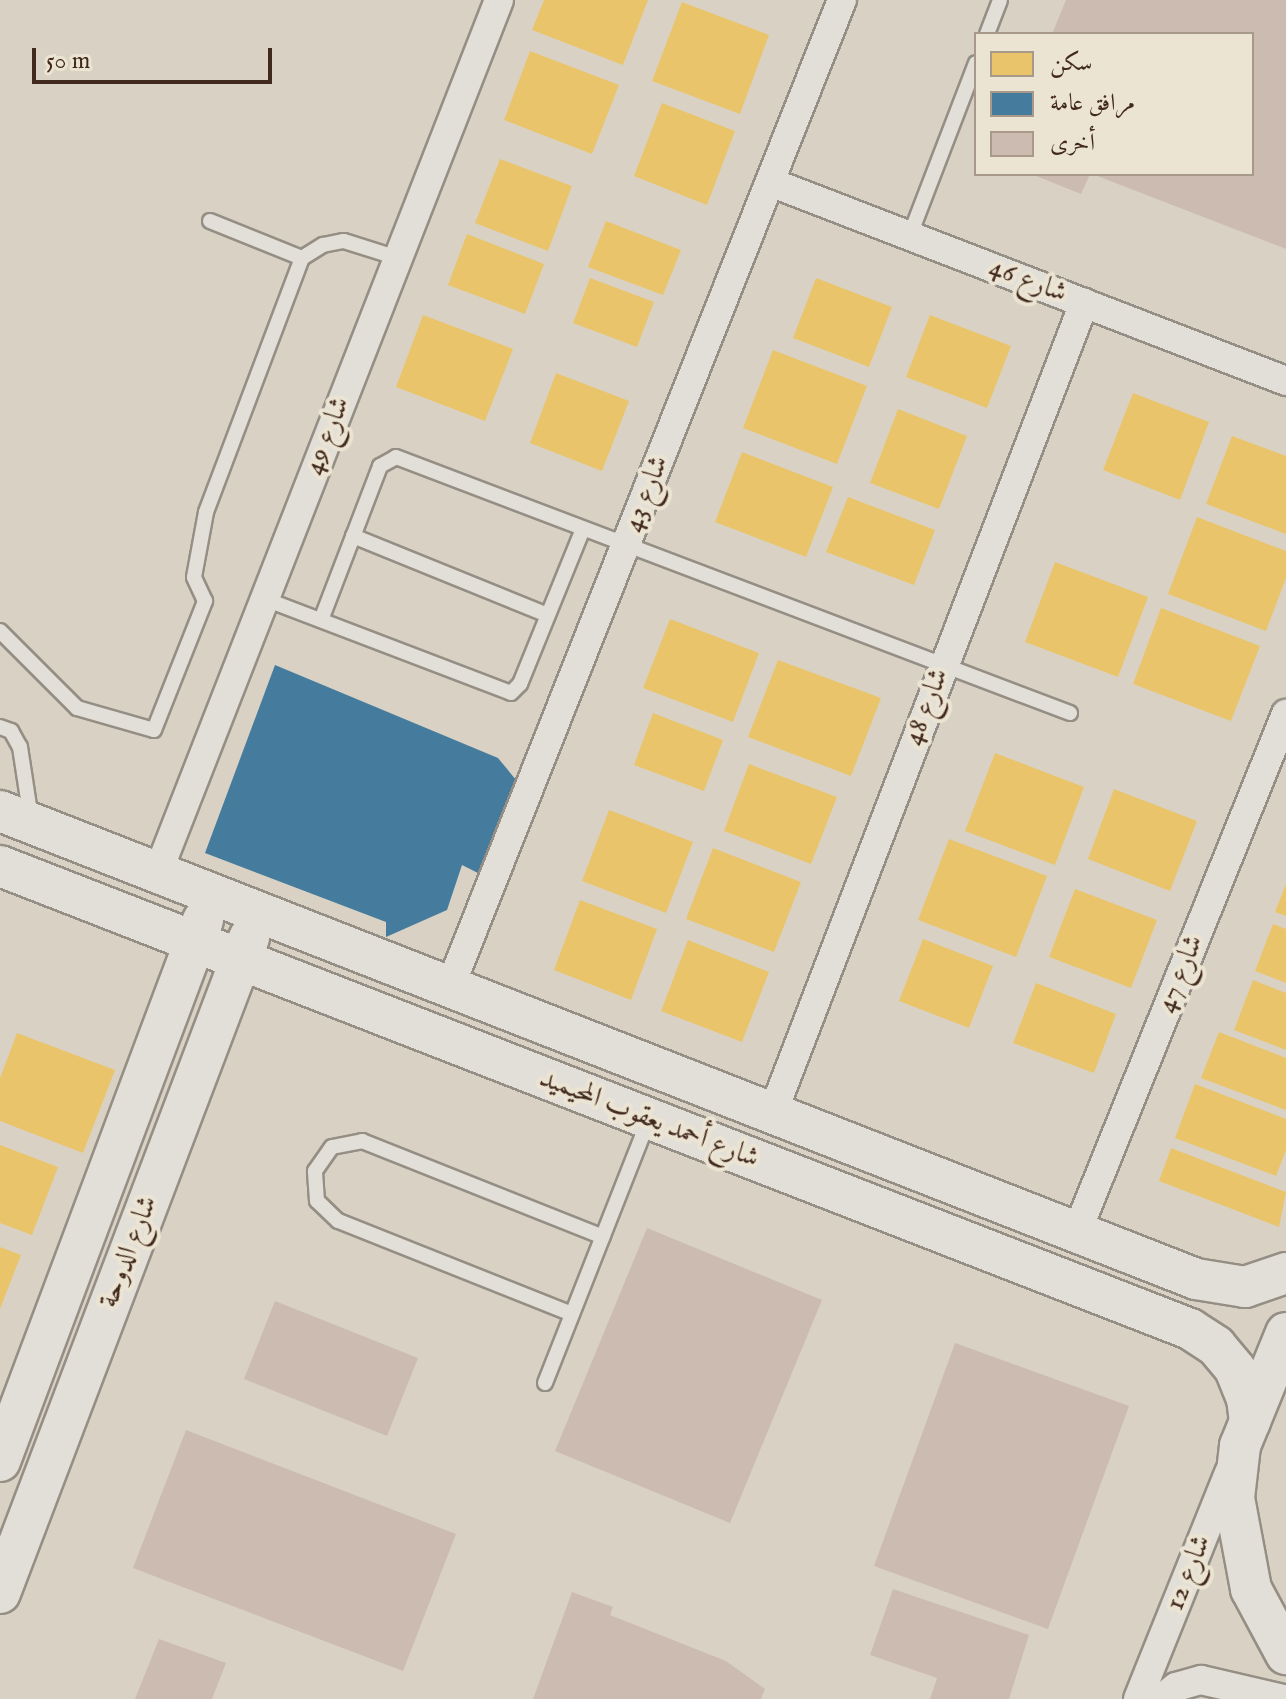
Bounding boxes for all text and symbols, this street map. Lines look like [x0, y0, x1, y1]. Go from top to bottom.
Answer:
scale bar [36, 32, 276, 82]
legend [974, 32, 1254, 176]
text: 50 m [46, 46, 90, 77]
text: سكن [1050, 48, 1093, 79]
text: مرافق عامة [1050, 88, 1135, 119]
text: أخرى [1050, 128, 1095, 159]
street label: شارع 46 [985, 251, 1071, 311]
street label: شارع 49 [298, 392, 358, 480]
street label: شارع 43 [617, 451, 677, 537]
street label: شارع 48 [897, 664, 957, 750]
street label: شارع 47 [1150, 930, 1212, 1018]
street label: شارع أحمد يعقوب المحيميد [534, 1062, 764, 1176]
street label: شارع الدوحة [92, 1191, 166, 1313]
street label: شارع 12 [1159, 1530, 1219, 1616]

